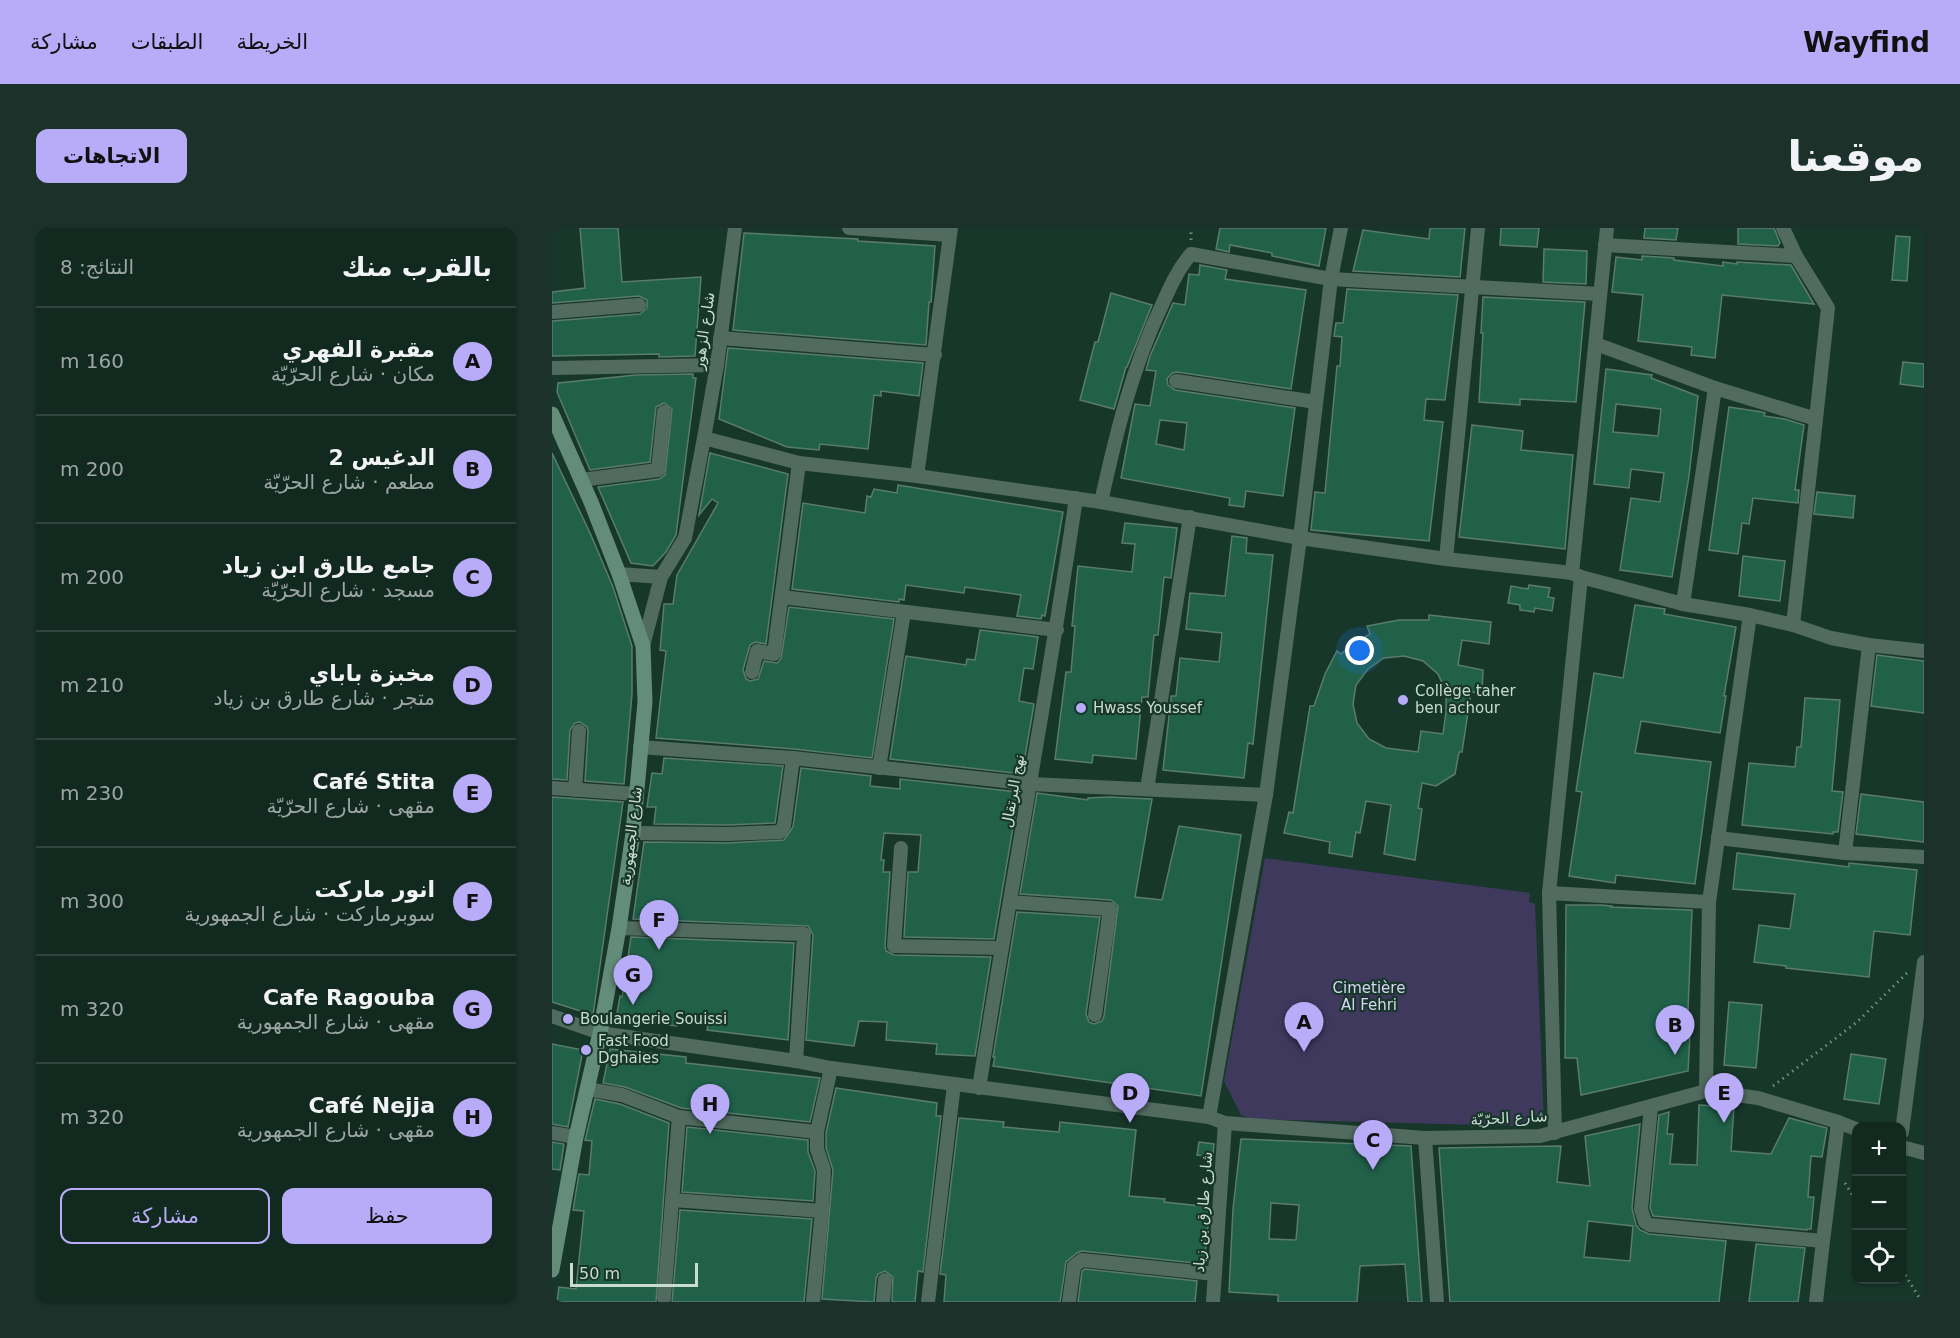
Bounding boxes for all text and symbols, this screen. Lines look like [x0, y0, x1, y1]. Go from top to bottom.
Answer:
text: Wayfind [1803, 26, 1930, 59]
text: مشاركة [30, 30, 98, 54]
text: الطبقات [131, 30, 203, 54]
text: الخريطة [236, 30, 308, 54]
button: الاتجاهات [36, 129, 187, 183]
text: موقعنا [1788, 132, 1924, 181]
text: بالقرب منك [342, 252, 492, 282]
text: النتائج: 8 [60, 255, 134, 279]
street label: شارع الزهور [690, 291, 718, 372]
text: مقبرة الفهري [282, 337, 435, 362]
text: 160 m [60, 349, 124, 373]
text: A [465, 349, 480, 373]
text: مكان · شارع الحرّيّة [271, 362, 435, 386]
text: الدغيس 2 [328, 445, 435, 470]
text: 200 m [60, 457, 124, 481]
text: B [465, 457, 480, 481]
text: مطعم · شارع الحرّيّة [263, 470, 435, 494]
text: جامع طارق ابن زياد [222, 553, 435, 578]
text: 200 m [60, 565, 124, 589]
text: C [465, 565, 480, 589]
text: مسجد · شارع الحرّيّة [261, 578, 435, 602]
your location [1345, 636, 1374, 665]
text: مخبزة باباي [309, 661, 435, 686]
text: 210 m [60, 673, 124, 697]
text: D [464, 673, 481, 697]
place label: Collège taher ben achour [1415, 682, 1517, 717]
text: متجر · شارع طارق بن زياد [214, 686, 435, 710]
marker: Collège taher ben achour [1396, 693, 1410, 707]
place label: Hwass Youssef [1093, 699, 1203, 717]
marker: Hwass Youssef [1074, 701, 1088, 715]
street label: نهج البرتقال [998, 753, 1028, 829]
text: Café Stita [313, 769, 435, 794]
text: 230 m [60, 781, 124, 805]
text: E [466, 781, 479, 805]
street label: شارع الجمهورية [616, 786, 646, 886]
text: مقهى · شارع الحرّيّة [267, 794, 435, 818]
text: انور ماركت [314, 877, 435, 902]
text: 300 m [60, 889, 124, 913]
text: F [466, 889, 479, 913]
pin: F [640, 900, 678, 950]
text: سوبرماركت · شارع الجمهورية [184, 902, 435, 926]
pin: G [614, 956, 652, 1005]
park label: Cimetière Al Fehri [1333, 979, 1405, 1014]
text: Cafe Ragouba [263, 985, 435, 1010]
text: 320 m [60, 997, 124, 1021]
text: G [464, 997, 481, 1021]
pin: A [1284, 1002, 1323, 1052]
pin: B [1656, 1006, 1694, 1055]
text: مقهى · شارع الجمهورية [237, 1010, 435, 1034]
place label: Boulangerie Souissi [580, 1010, 727, 1028]
marker: Boulangerie Souissi [561, 1012, 575, 1026]
place label: Fast Food Dghaies [598, 1032, 669, 1067]
marker: Fast Food Dghaies [579, 1043, 593, 1057]
pin: D [1110, 1074, 1150, 1123]
pin: E [1704, 1074, 1744, 1123]
pin: H [690, 1084, 730, 1134]
text: Café Nejja [309, 1093, 435, 1118]
text: 320 m [60, 1105, 124, 1129]
text: H [464, 1105, 481, 1129]
street label: شارع الحرّيّة [1470, 1107, 1548, 1129]
text: مقهى · شارع الجمهورية [237, 1118, 435, 1142]
pin: C [1354, 1120, 1392, 1170]
map controls [1852, 1122, 1906, 1284]
button: + [1852, 1122, 1906, 1176]
street label: شارع طارق بن زياد [1190, 1151, 1216, 1273]
button: − [1852, 1176, 1906, 1230]
button: مشاركة [60, 1188, 270, 1244]
button: حفظ [282, 1188, 492, 1244]
button: locate [1852, 1230, 1906, 1284]
scale bar [570, 1260, 698, 1288]
text: 50 m [579, 1264, 620, 1283]

